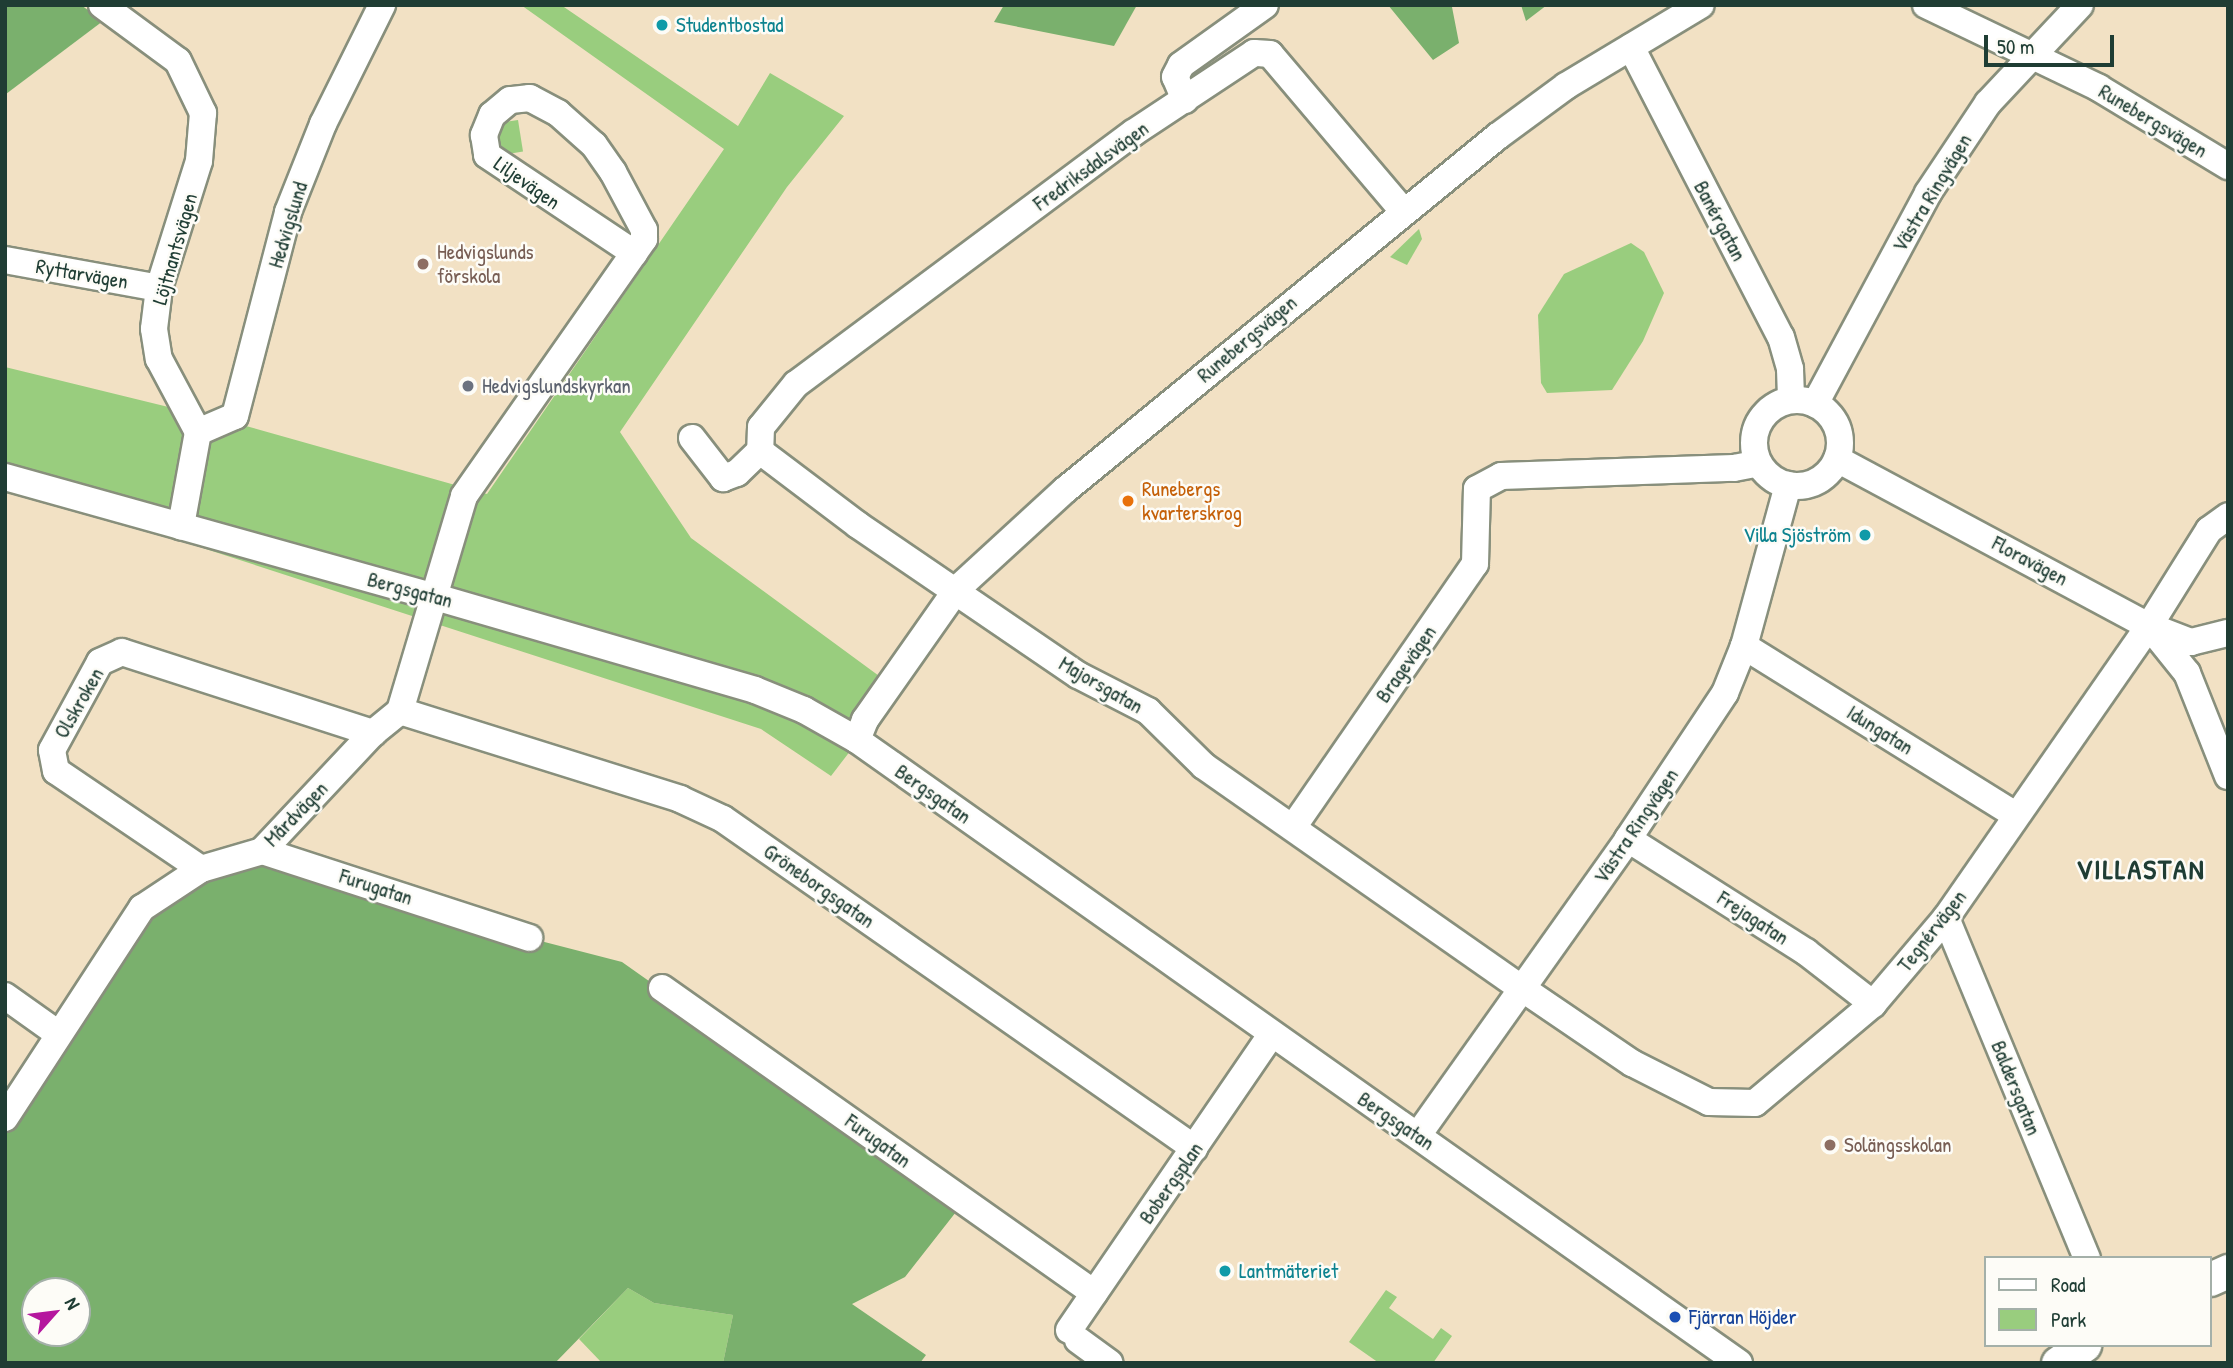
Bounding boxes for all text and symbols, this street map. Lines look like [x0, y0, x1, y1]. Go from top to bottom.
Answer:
place label: Studentbostad [676, 12, 783, 38]
marker: Studentbostad [654, 17, 670, 33]
scale bar [1988, 21, 2118, 65]
text: 50 m [1997, 32, 2034, 61]
street label: Runebergsvägen [2094, 79, 2212, 163]
street label: Fredriksdalsvägen [1029, 116, 1153, 216]
street label: Västra Ringvägen [1887, 129, 1977, 257]
street label: Liljevägen [489, 151, 565, 215]
street label: Banérgatan [1688, 177, 1752, 265]
street label: Hedvigslund [263, 179, 313, 271]
street label: Löjtnantsvägen [147, 190, 203, 308]
place label: Hedvigslunds förskola [437, 239, 534, 289]
street label: Ryttarvägen [34, 254, 130, 294]
marker: Hedvigslunds förskola [415, 256, 431, 272]
street label: Runebergsvägen [1192, 290, 1302, 388]
place label: Hedvigslundskyrkan [482, 373, 631, 399]
marker: Hedvigslundskyrkan [460, 378, 476, 394]
place label: Runebergs kvarterskrog [1142, 476, 1242, 526]
marker: Runebergs kvarterskrog [1120, 493, 1136, 509]
place label: Villa Sjöström [1743, 522, 1851, 548]
marker: Villa Sjöström [1857, 527, 1873, 543]
street label: Floravägen [1988, 531, 2072, 591]
street label: Bergsgatan [365, 567, 455, 613]
street label: Bragevägen [1370, 621, 1442, 707]
street label: Majorsgatan [1055, 651, 1147, 719]
street label: Olskroken [49, 663, 109, 743]
street label: Idungatan [1842, 700, 1918, 760]
street label: Bergsgatan [890, 759, 976, 829]
street label: Västra Ringvägen [1588, 764, 1684, 888]
street label: Mårdvägen [259, 776, 333, 852]
street label: Gröneborgsgatan [759, 839, 879, 933]
district label: VILLASTAN [2077, 852, 2205, 886]
street label: Furugatan [336, 863, 416, 911]
street label: Tegnérvägen [1892, 885, 1972, 977]
street label: Frejagatan [1713, 886, 1793, 950]
street label: Baldersgatan [1986, 1037, 2046, 1139]
street label: Bergsgatan [1353, 1086, 1439, 1156]
street label: Furugatan [840, 1109, 916, 1173]
place label: Solängsskolan [1844, 1132, 1951, 1158]
street label: Bobergsplan [1134, 1137, 1208, 1229]
marker: Solängsskolan [1822, 1137, 1838, 1153]
legend [1984, 1256, 2212, 1347]
place label: Lantmäteriet [1239, 1258, 1338, 1284]
marker: Lantmäteriet [1217, 1263, 1233, 1279]
text: Road [2051, 1270, 2085, 1299]
north arrow [21, 1277, 91, 1347]
text: N [59, 1293, 87, 1314]
place label: Fjärran Höjder [1689, 1304, 1797, 1330]
text: Park [2051, 1305, 2086, 1334]
marker: Fjärran Höjder [1667, 1309, 1683, 1325]

